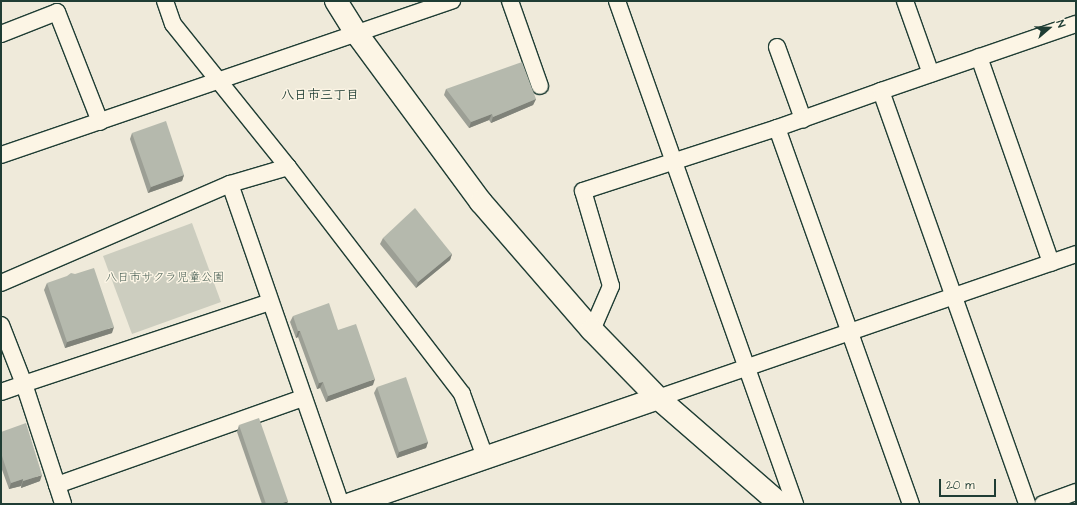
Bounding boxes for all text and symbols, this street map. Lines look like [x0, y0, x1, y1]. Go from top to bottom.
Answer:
north arrow [1029, 8, 1069, 48]
text: N [1053, 18, 1069, 30]
district label: 八日市三丁目 [281, 87, 359, 103]
park label: 八日市サクラ児童公園 [105, 271, 225, 285]
scale bar [941, 471, 998, 497]
text: 20 m [946, 477, 975, 494]

